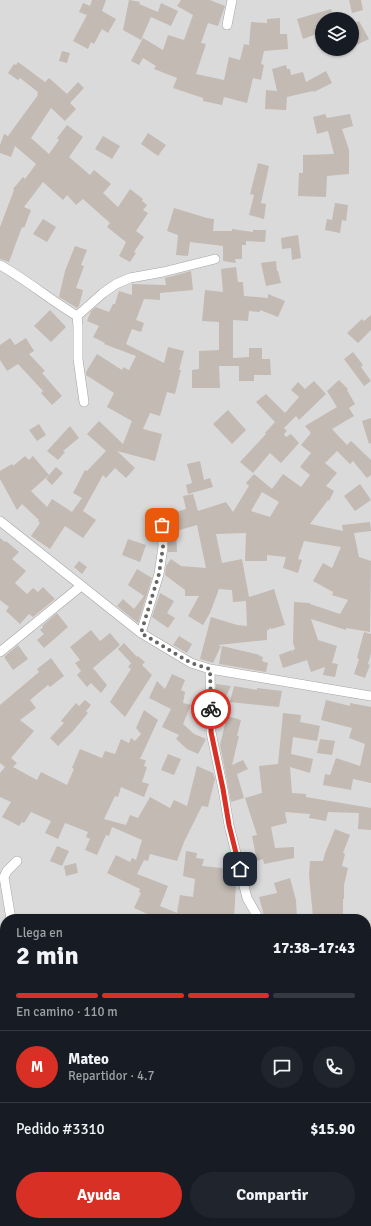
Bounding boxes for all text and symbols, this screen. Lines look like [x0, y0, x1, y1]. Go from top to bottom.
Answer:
map controls [315, 12, 359, 56]
button: layers [315, 12, 359, 56]
pin [145, 508, 179, 542]
icon: bag [151, 514, 173, 536]
courier [191, 689, 231, 729]
icon: bike [200, 698, 222, 720]
pin [223, 852, 257, 886]
icon: home [229, 858, 251, 880]
text: Llega en [16, 925, 63, 941]
text: 17:38–17:43 [273, 939, 355, 957]
text: 2 min [16, 940, 79, 972]
text: En camino · 110 m [16, 1004, 118, 1020]
button: chat [261, 1046, 303, 1088]
button: phone [313, 1046, 355, 1088]
text: Mateo [68, 1050, 109, 1068]
text: M [31, 1058, 43, 1076]
text: Repartidor · 4.7 [68, 1068, 154, 1084]
text: Pedido #3310 [16, 1120, 105, 1138]
text: $15.90 [310, 1120, 355, 1138]
button: Ayuda [16, 1172, 182, 1218]
button: Compartir [190, 1172, 355, 1218]

